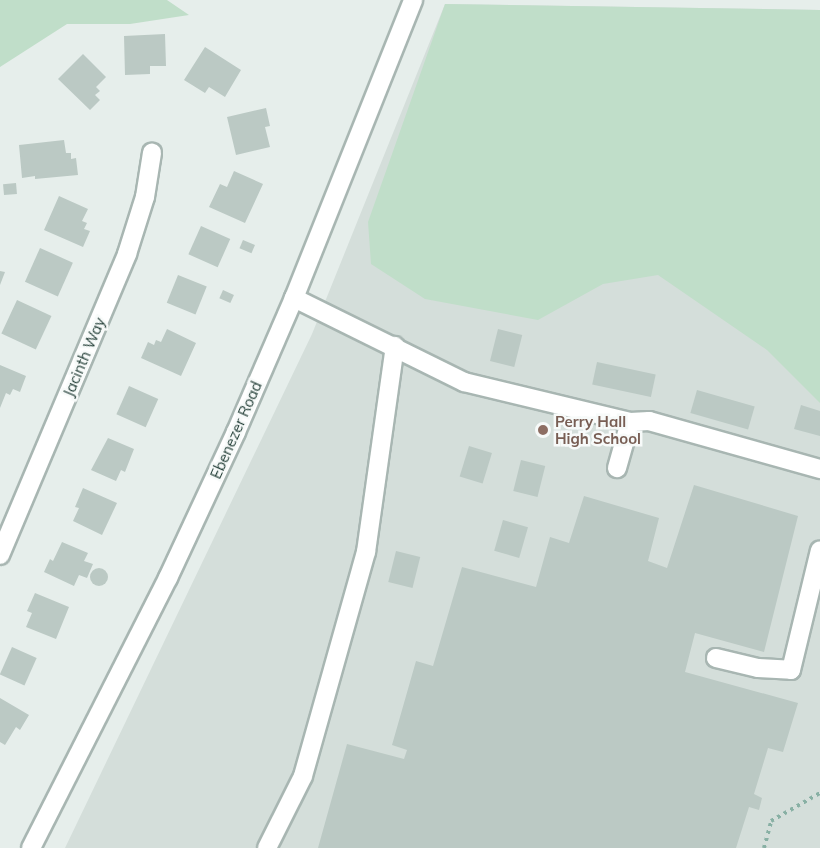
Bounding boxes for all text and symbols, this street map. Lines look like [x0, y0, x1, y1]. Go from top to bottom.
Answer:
street label: Jacinth Way [59, 315, 109, 399]
street label: Ebenezer Road [206, 378, 266, 482]
place label: Perry Hall High School [555, 412, 641, 447]
marker: Perry Hall High School [536, 423, 550, 437]

